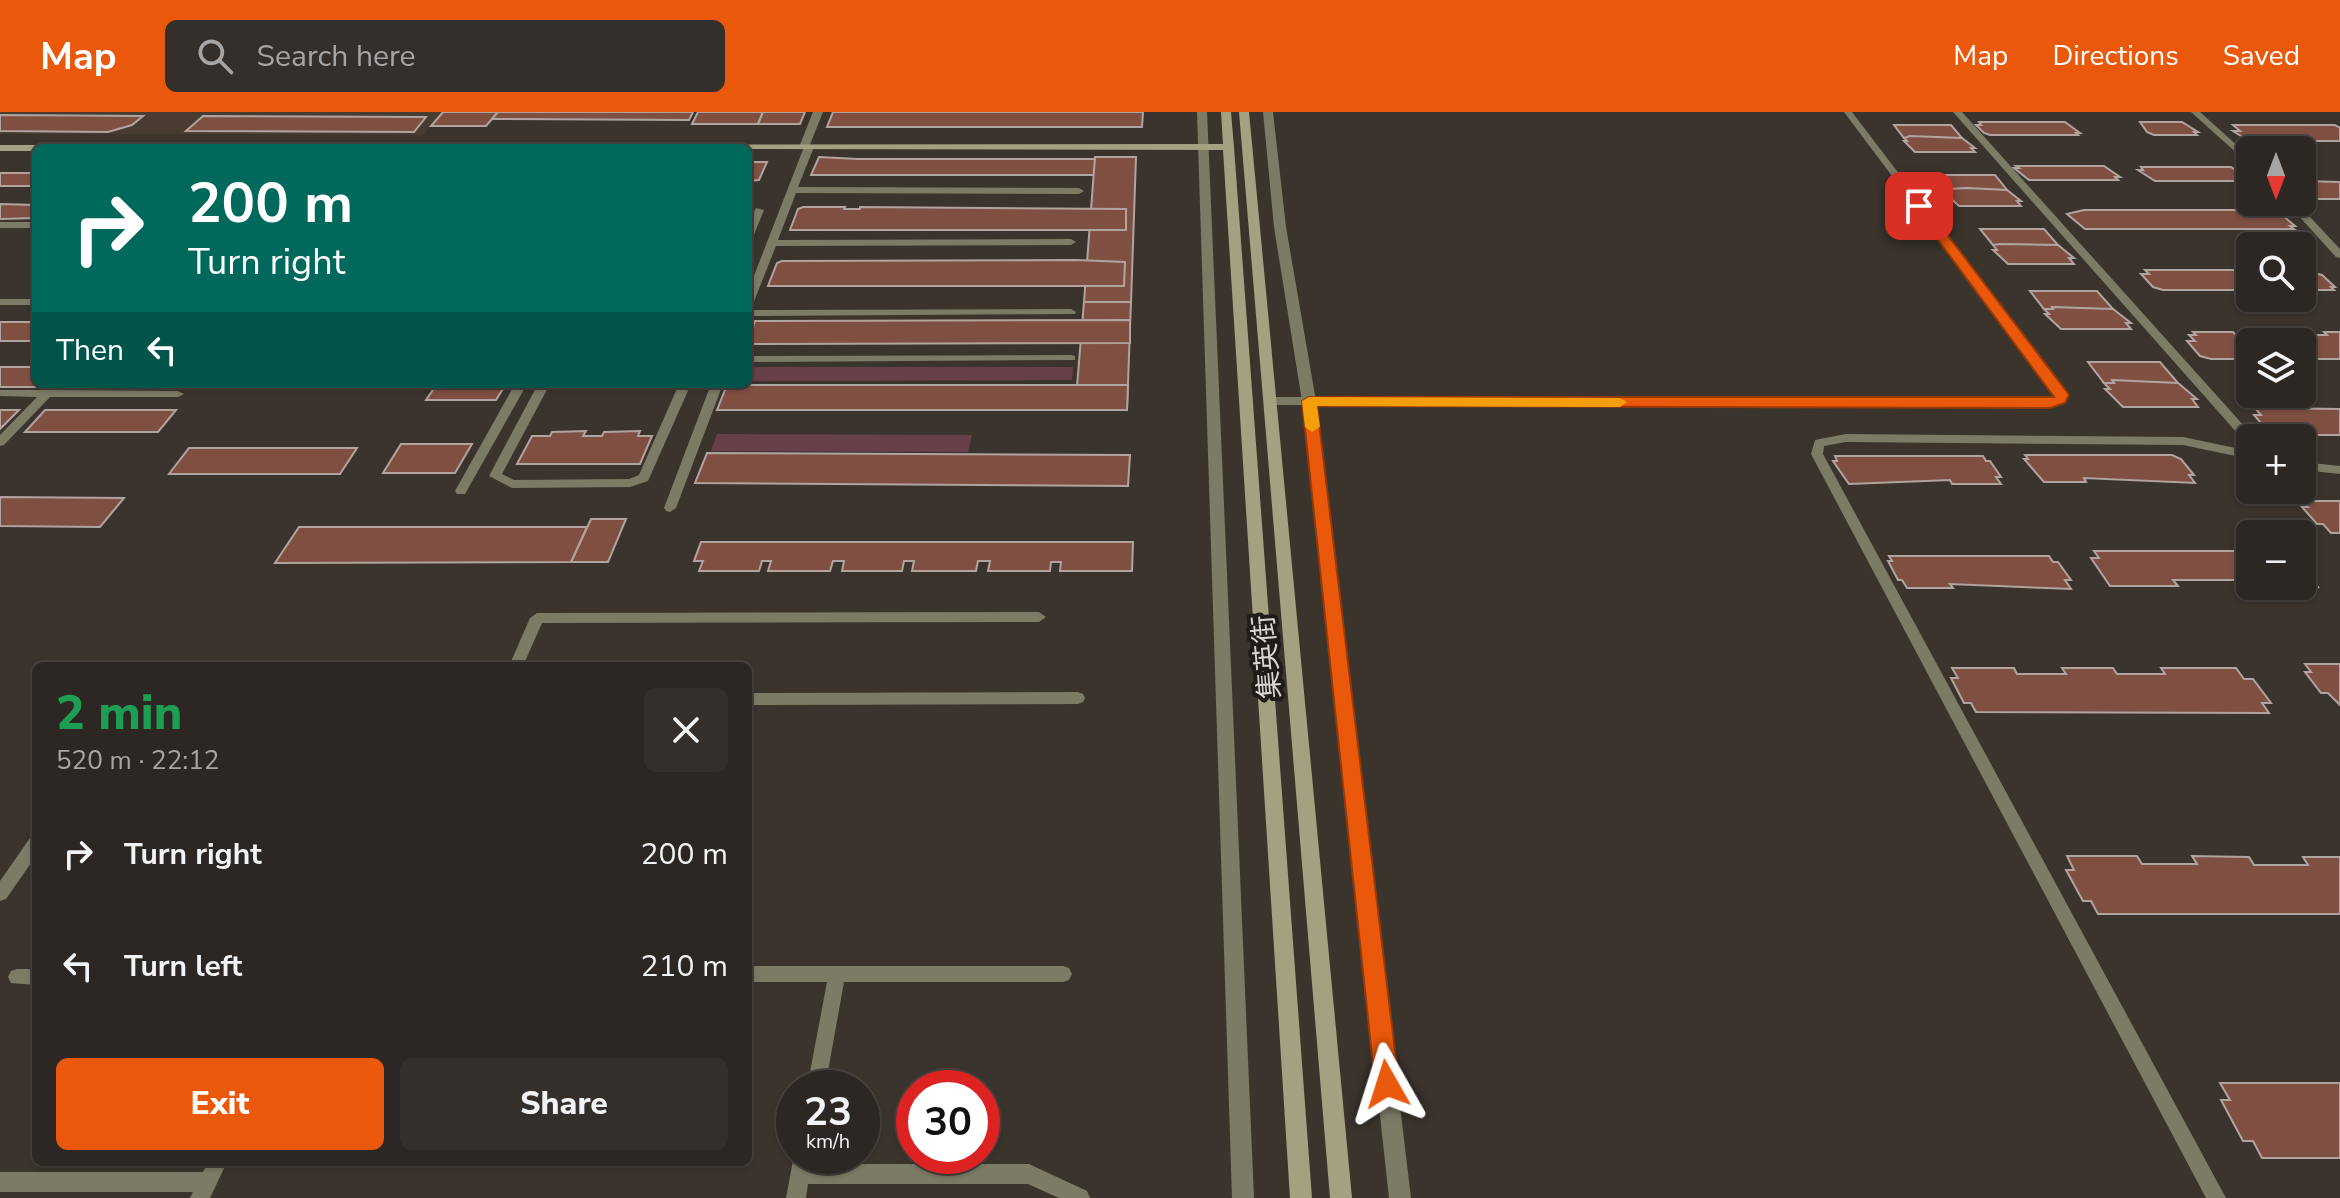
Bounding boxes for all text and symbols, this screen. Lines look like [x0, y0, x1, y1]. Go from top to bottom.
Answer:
search box [165, 20, 725, 92]
text: Map [40, 31, 117, 82]
icon: search [193, 34, 237, 78]
text: Search here [257, 36, 416, 77]
text: Map [1953, 37, 2008, 75]
text: Directions [2052, 37, 2179, 75]
text: Saved [2223, 37, 2300, 75]
north arrow [2236, 136, 2316, 216]
map controls [2236, 136, 2316, 600]
text: 200 m [188, 165, 353, 242]
pin [1885, 172, 1953, 240]
icon: right [56, 176, 160, 280]
icon: arrive [1897, 184, 1941, 228]
button: search [2236, 232, 2316, 312]
text: Turn right [188, 238, 345, 287]
icon: left [140, 328, 184, 372]
button: layers [2236, 328, 2316, 408]
text: Then [56, 330, 124, 371]
button: + [2236, 424, 2316, 504]
button: − [2236, 520, 2316, 600]
street label: 集英街 [1244, 613, 1290, 701]
text: 2 min [56, 680, 182, 746]
button: close [644, 688, 728, 772]
text: 520 m · 22:12 [56, 743, 219, 778]
icon: right [56, 832, 100, 876]
text: Turn right [124, 834, 262, 875]
text: 200 m [641, 834, 728, 875]
icon: left [56, 944, 100, 988]
text: Turn left [124, 946, 242, 987]
text: 210 m [641, 946, 728, 987]
position arrow [1345, 1042, 1429, 1126]
button: Exit [56, 1058, 384, 1150]
button: Share [400, 1058, 728, 1150]
speed limit sign: 30 [896, 1070, 1000, 1174]
text: 23 [804, 1085, 852, 1139]
text: km/h [806, 1128, 850, 1155]

